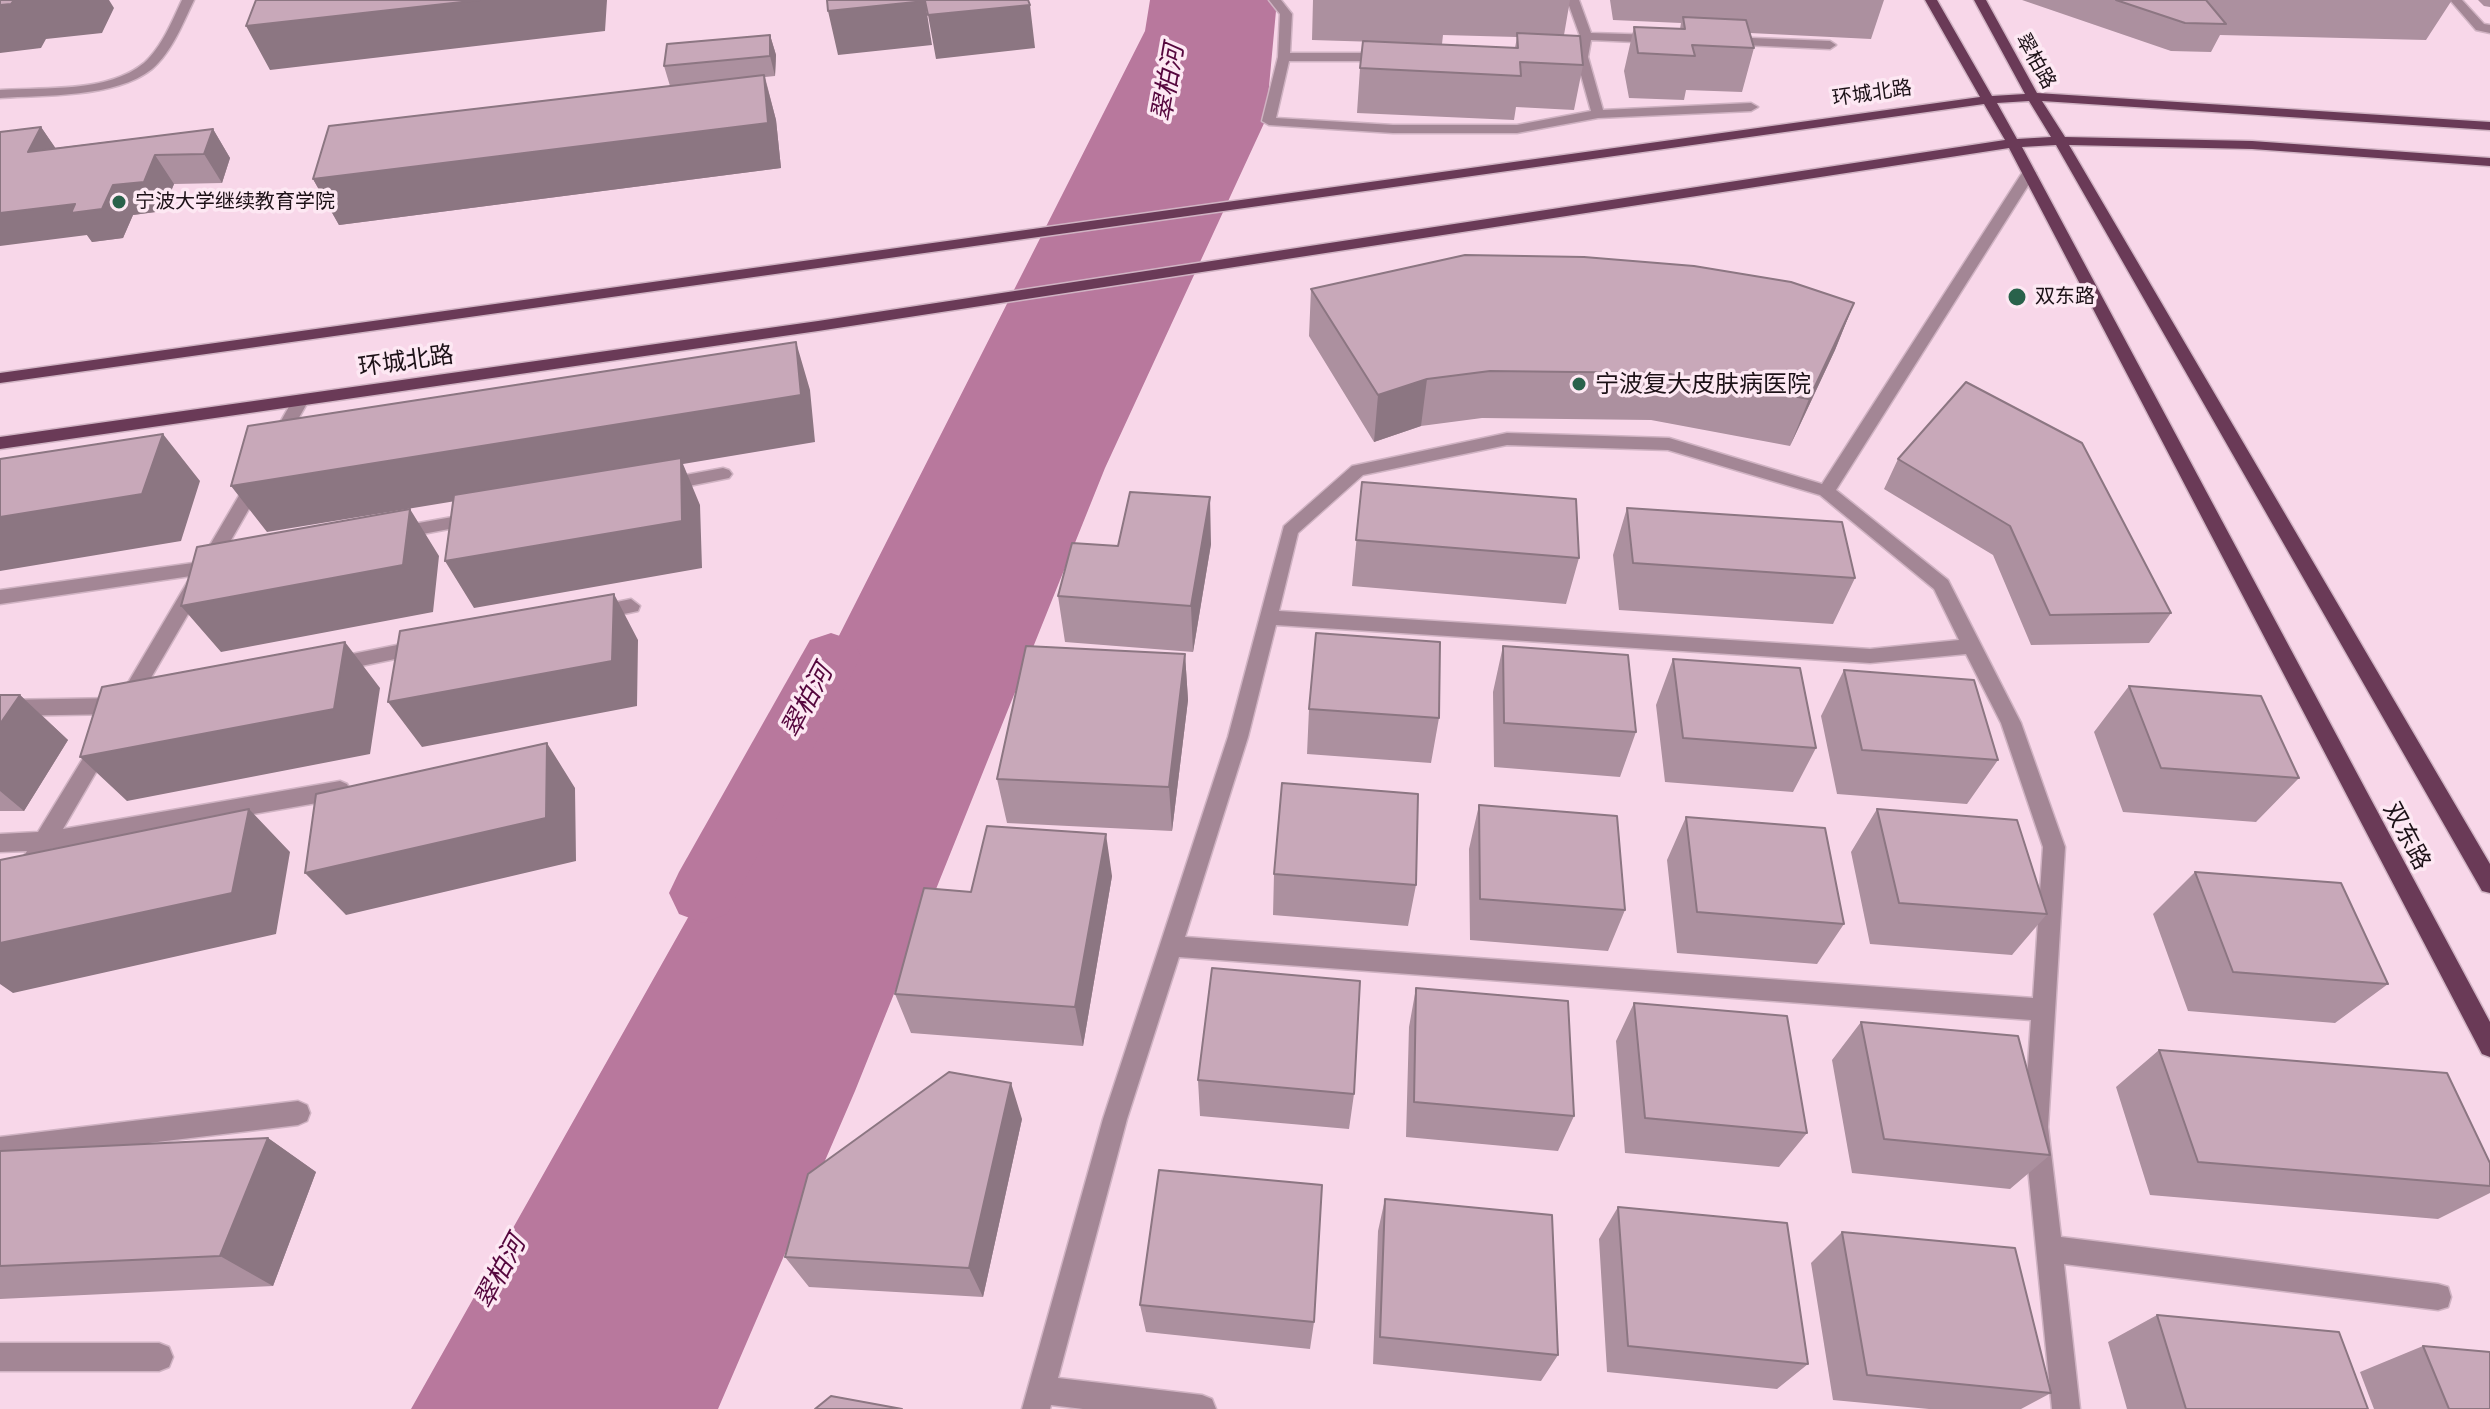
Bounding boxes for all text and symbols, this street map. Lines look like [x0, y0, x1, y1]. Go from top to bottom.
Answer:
street label: 翠柏路 [2011, 29, 2061, 93]
water label: 翠柏河 [1146, 42, 1190, 124]
street label: 环城北路 [1831, 76, 1913, 110]
place label: 宁波大学继续教育学院 [135, 190, 335, 214]
marker: 宁波大学继续教育学院 [110, 193, 128, 211]
place label: 双东路 [2035, 285, 2095, 309]
marker: 双东路 [2006, 286, 2028, 308]
street label: 环城北路 [356, 340, 456, 382]
place label: 宁波复大皮肤病医院 [1595, 370, 1811, 398]
marker: 宁波复大皮肤病医院 [1570, 375, 1588, 393]
water label: 翠柏河 [775, 659, 839, 743]
street label: 双东路 [2377, 797, 2437, 875]
water label: 翠柏河 [468, 1230, 532, 1314]

